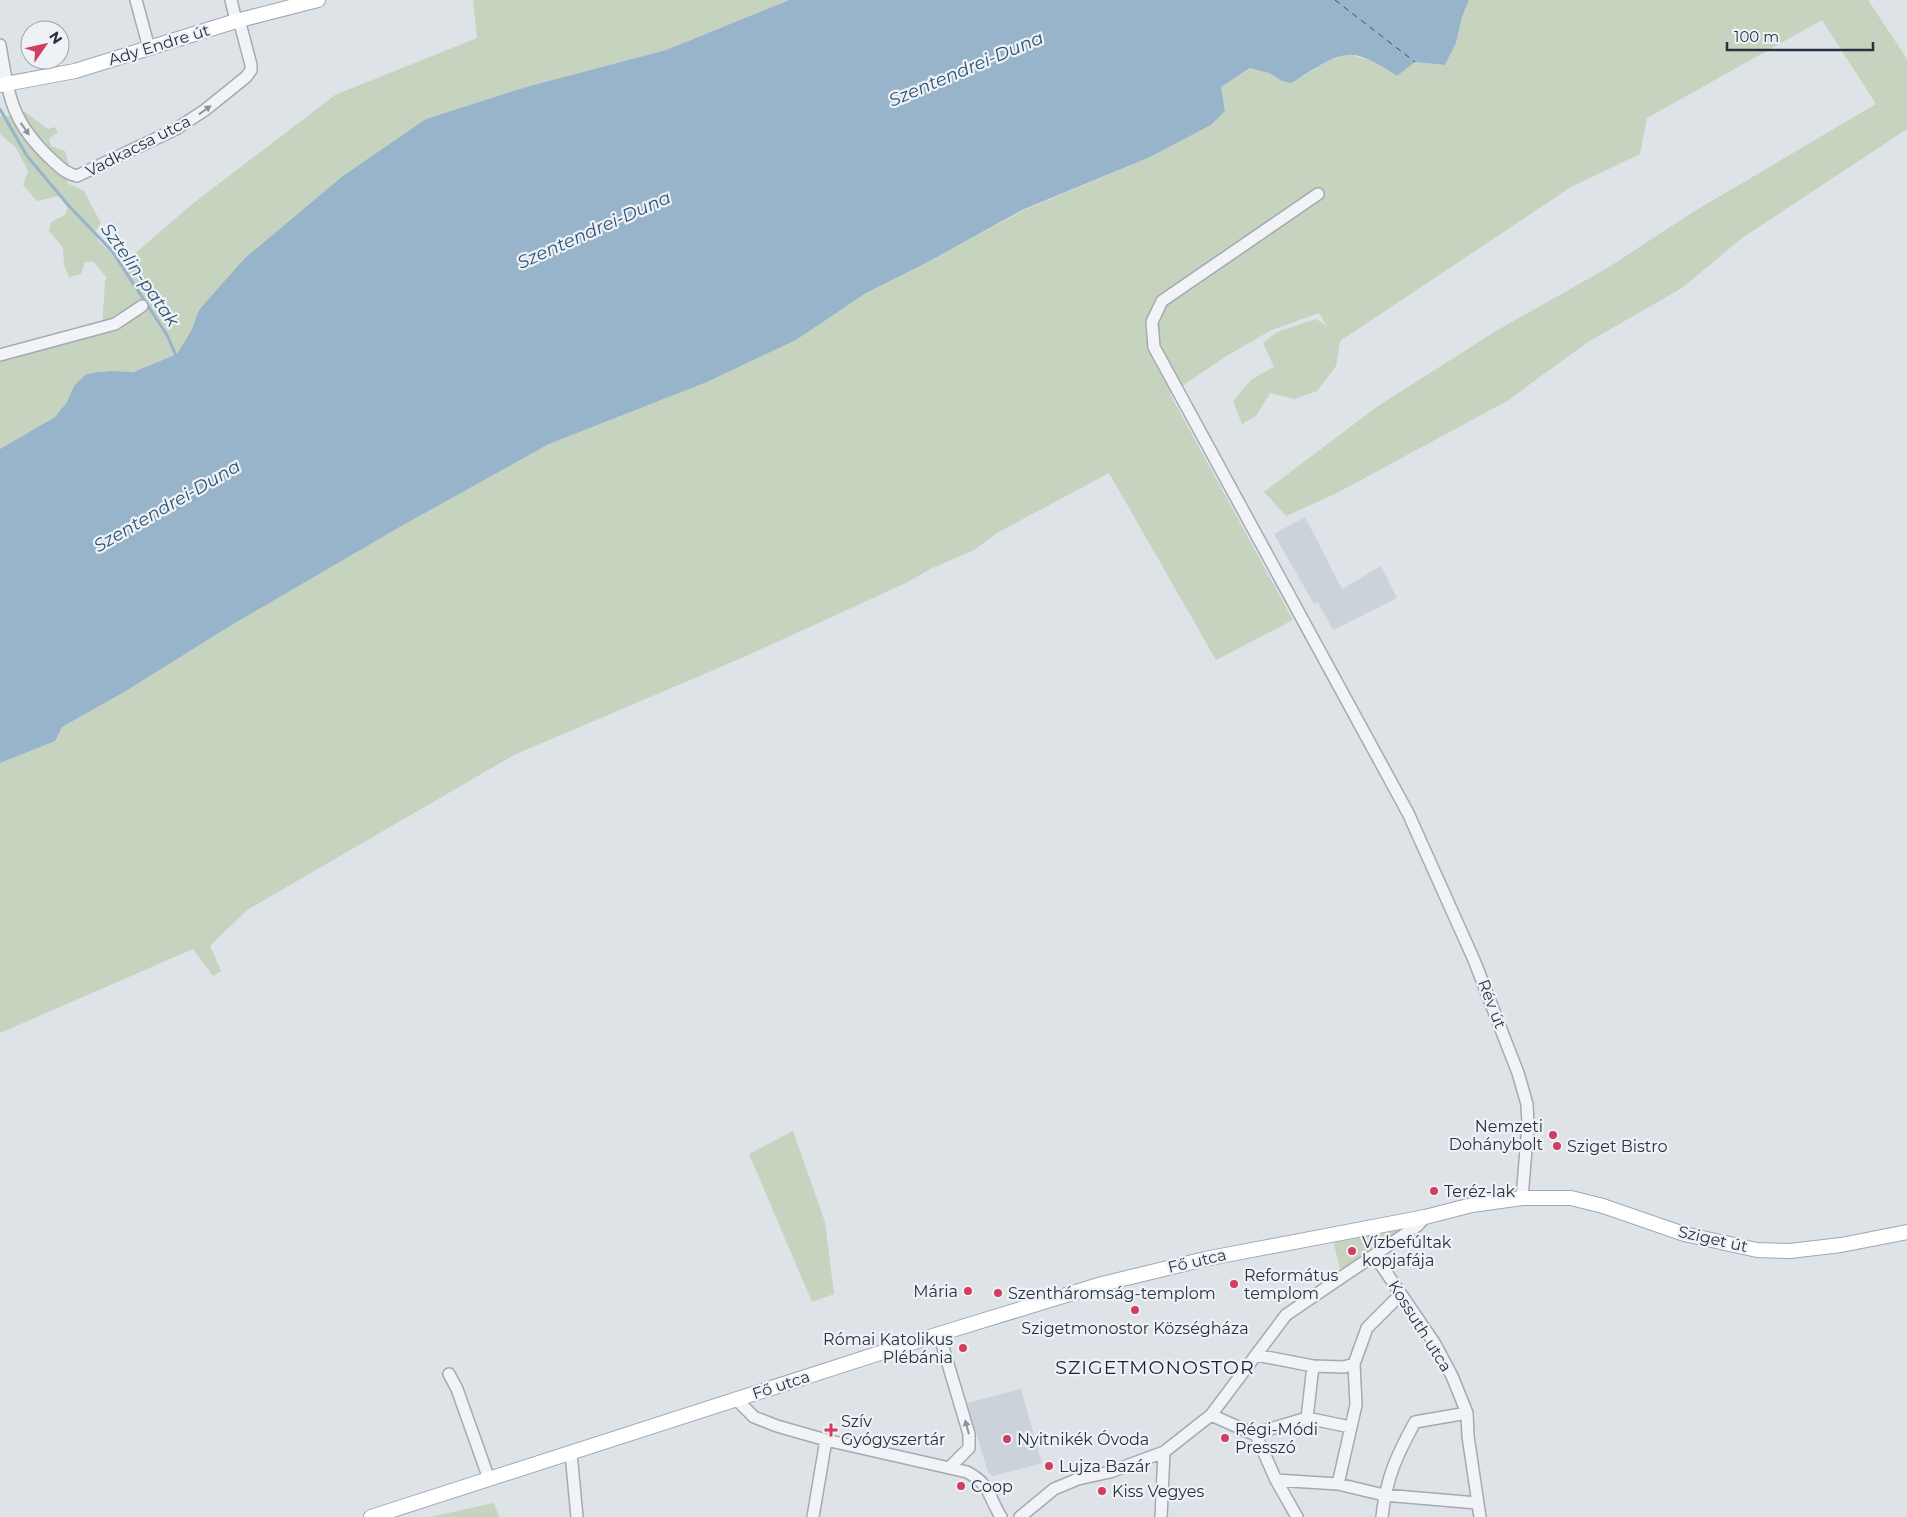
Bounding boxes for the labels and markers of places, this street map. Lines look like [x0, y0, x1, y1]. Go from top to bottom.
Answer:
place label: Nemzeti Dohánybolt [1449, 1117, 1543, 1154]
marker: Nemzeti Dohánybolt [1547, 1129, 1559, 1141]
place label: Sziget Bistro [1567, 1137, 1668, 1156]
marker: Sziget Bistro [1551, 1140, 1563, 1152]
place label: Teréz-lak [1444, 1182, 1516, 1201]
marker: Teréz-lak [1428, 1185, 1440, 1197]
place label: Vízbefúltak kopjafája [1362, 1233, 1452, 1270]
marker: Vízbefúltak kopjafája [1346, 1245, 1358, 1257]
place label: Református templom [1244, 1266, 1339, 1303]
marker: Református templom [1228, 1278, 1240, 1290]
place label: Mária [913, 1282, 958, 1301]
place label: Szentháromság-templom [1008, 1284, 1216, 1303]
marker: Mária [962, 1285, 974, 1297]
marker: Szentháromság-templom [992, 1287, 1004, 1299]
marker: Szigetmonostor Községháza [1129, 1304, 1141, 1316]
place label: Szigetmonostor Községháza [1021, 1319, 1249, 1338]
place label: Római Katolikus Plébánia [823, 1330, 953, 1367]
marker: Római Katolikus Plébánia [957, 1342, 969, 1354]
place label: Szív Gyógyszertár [841, 1412, 946, 1449]
place label: Régi-Módi Presszó [1235, 1420, 1318, 1457]
marker: Szív Gyógyszertár [825, 1424, 837, 1436]
place label: Nyitnikék Óvoda [1017, 1430, 1149, 1449]
marker: Régi-Módi Presszó [1219, 1432, 1231, 1444]
marker: Nyitnikék Óvoda [1001, 1433, 1013, 1445]
place label: Lujza Bazár [1059, 1457, 1151, 1476]
marker: Lujza Bazár [1043, 1460, 1055, 1472]
place label: Coop [971, 1477, 1013, 1496]
marker: Coop [955, 1480, 967, 1492]
place label: Kiss Vegyes [1112, 1482, 1204, 1501]
marker: Kiss Vegyes [1096, 1485, 1108, 1497]

